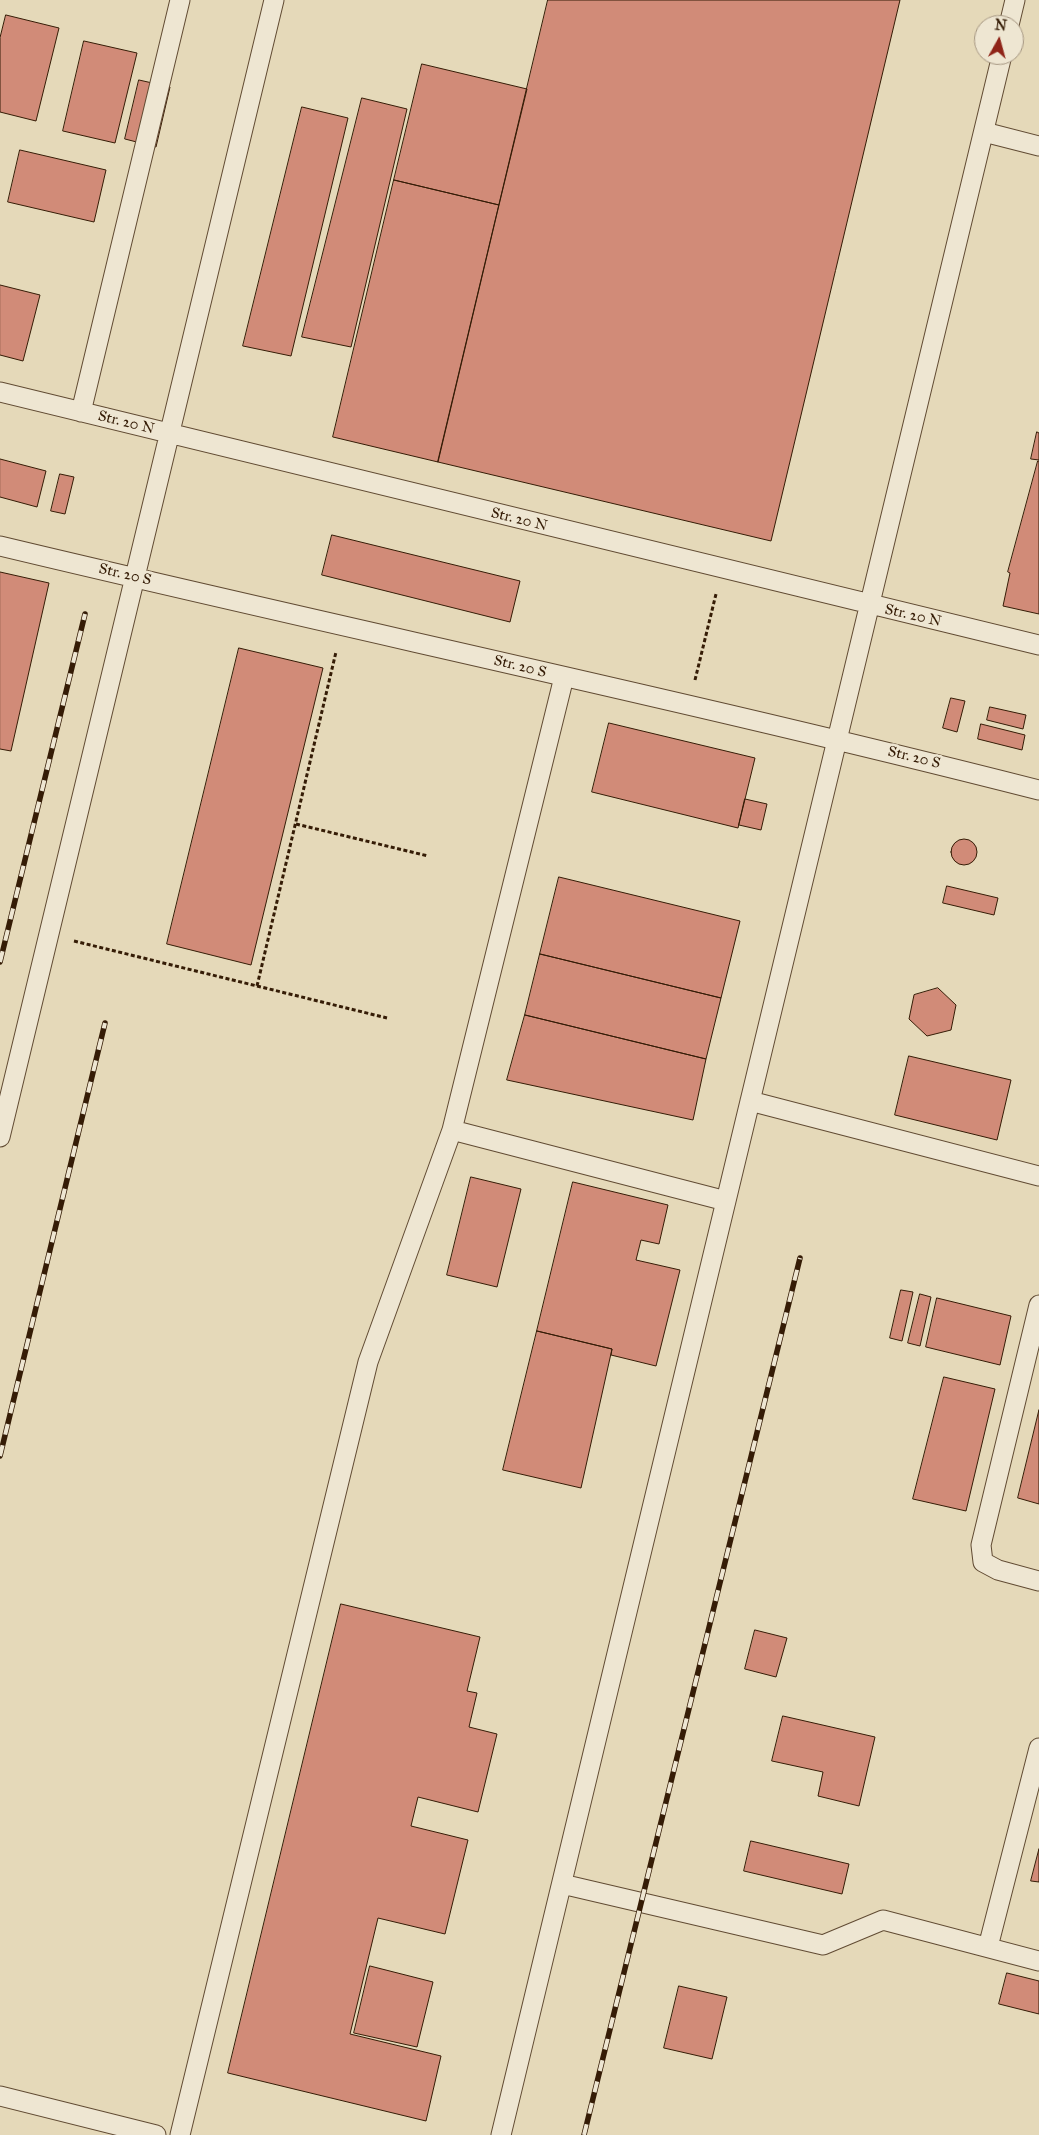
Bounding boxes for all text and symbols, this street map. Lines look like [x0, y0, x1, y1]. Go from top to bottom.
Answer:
north arrow [974, 15, 1024, 65]
text: N [994, 16, 1008, 35]
street label: Str. 20 N [96, 407, 156, 439]
street label: Str. 20 N [489, 504, 549, 536]
street label: Str. 20 S [97, 560, 153, 590]
street label: Str. 20 N [883, 601, 943, 631]
street label: Str. 20 S [492, 652, 548, 682]
street label: Str. 20 S [886, 743, 942, 773]

